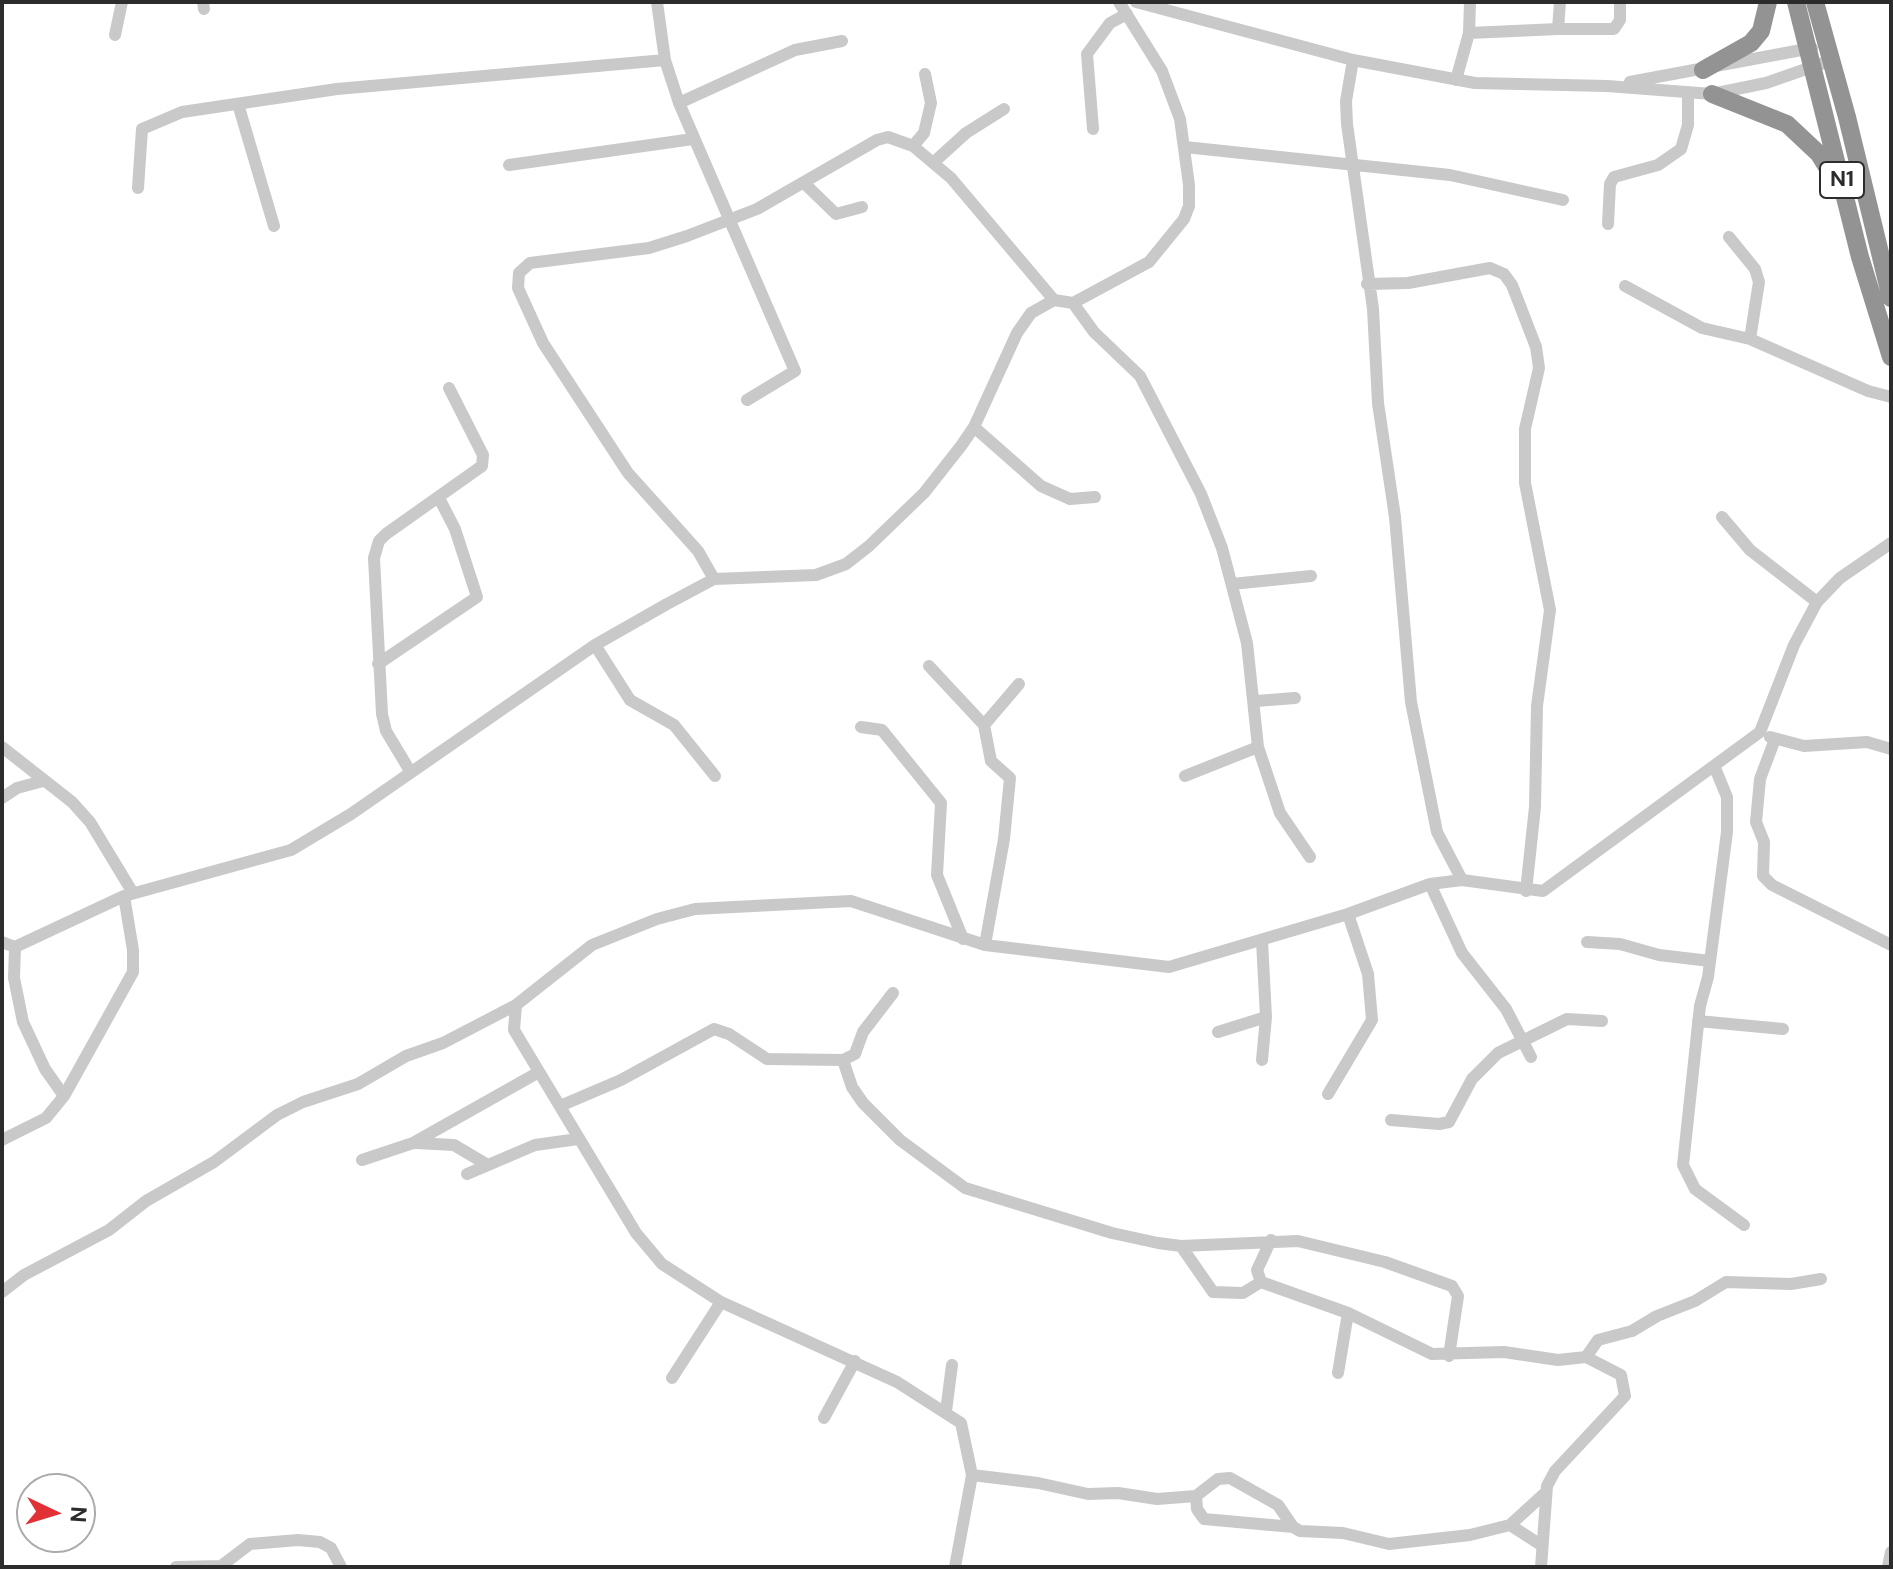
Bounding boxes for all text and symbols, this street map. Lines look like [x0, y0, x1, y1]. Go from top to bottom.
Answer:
road number: N1 [1820, 162, 1864, 198]
north arrow [16, 1473, 96, 1553]
text: N [63, 1506, 93, 1524]

